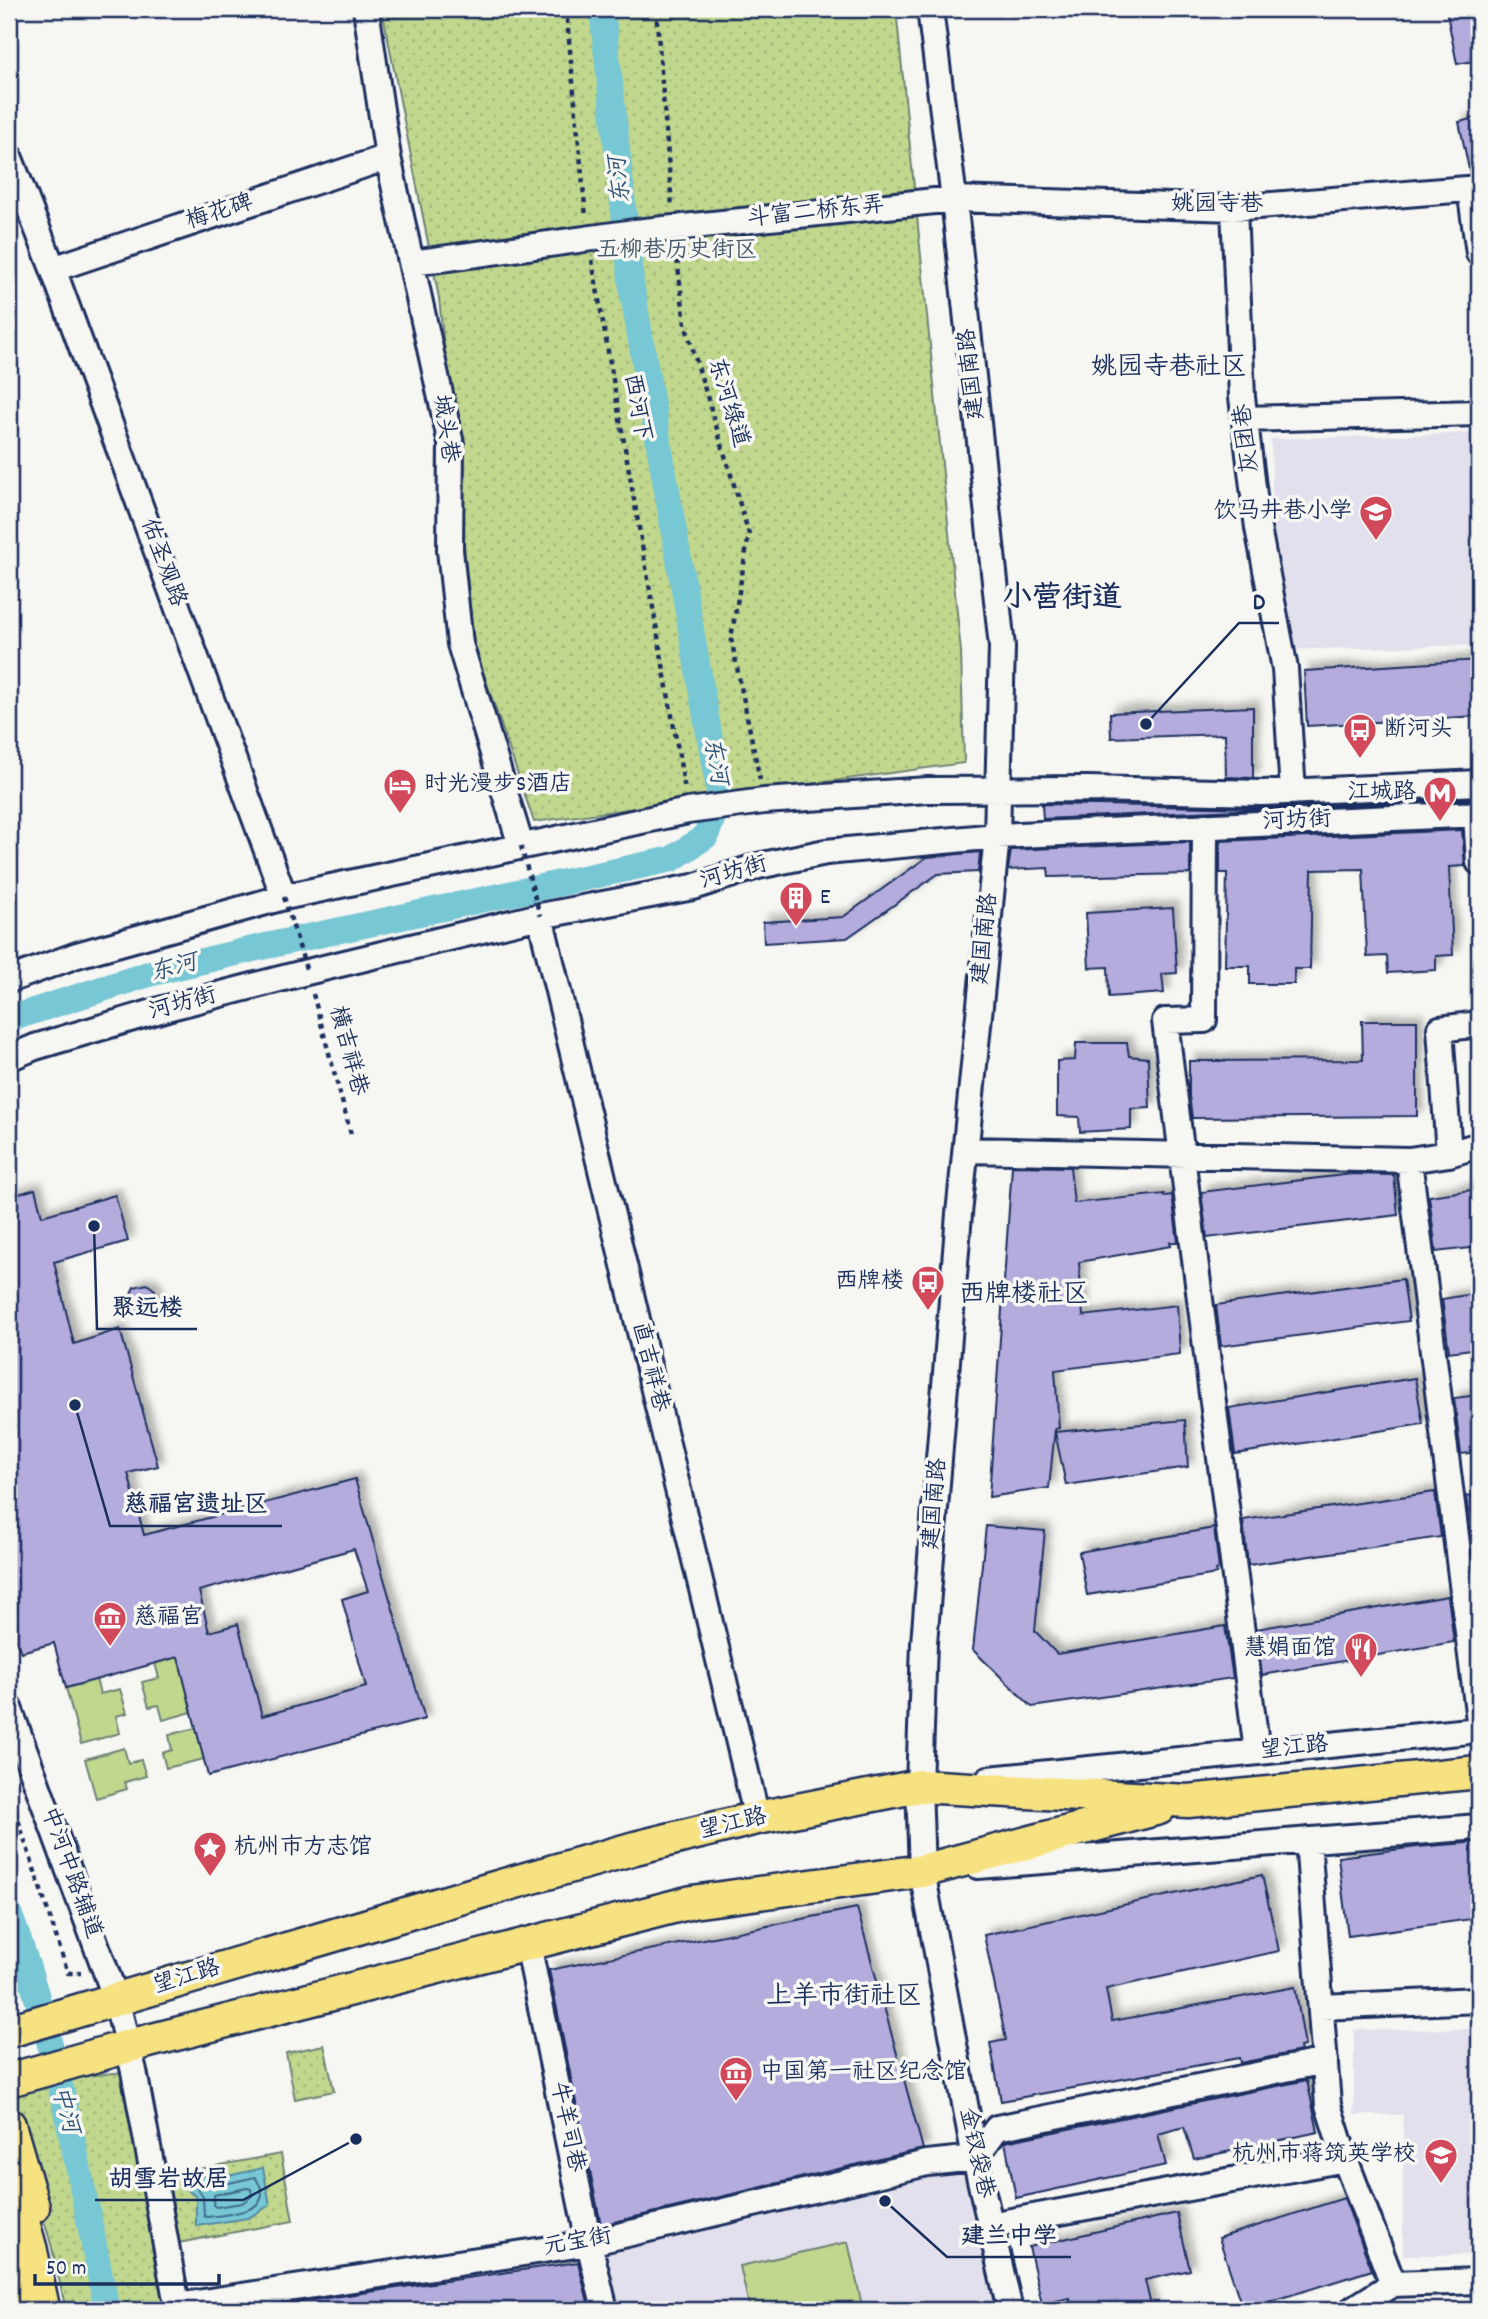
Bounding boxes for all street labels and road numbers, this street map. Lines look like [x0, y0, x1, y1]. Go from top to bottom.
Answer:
street label: 梅花碑 [182, 187, 258, 239]
street label: 斗富二桥东弄 [746, 189, 886, 237]
street label: 姚园寺巷 [1171, 189, 1264, 222]
street label: 建国南路 [952, 327, 994, 421]
street label: 东河绿道 [698, 354, 756, 452]
street label: 西河下 [614, 371, 658, 445]
street label: 城头巷 [423, 393, 465, 466]
street label: 灰团巷 [1227, 401, 1269, 474]
street label: 佑圣观路 [131, 514, 193, 612]
street label: 河坊街 [1262, 804, 1332, 840]
street label: 河坊街 [696, 849, 772, 899]
street label: 建国南路 [965, 892, 1007, 986]
street label: 河坊街 [145, 980, 221, 1030]
street label: 横吉祥巷 [319, 1002, 375, 1101]
street label: 直吉祥巷 [622, 1318, 676, 1417]
street label: 建国南路 [916, 1457, 956, 1551]
street label: 望江路 [1258, 1729, 1330, 1769]
street label: 望江路 [696, 1801, 770, 1849]
street label: 中河中路辅道 [31, 1803, 109, 1943]
street label: 望江路 [149, 1952, 225, 2004]
street label: 牛羊司巷 [540, 2079, 592, 2176]
street label: 金钗袋巷 [949, 2105, 1001, 2202]
street label: 元宝街 [541, 2221, 615, 2265]

